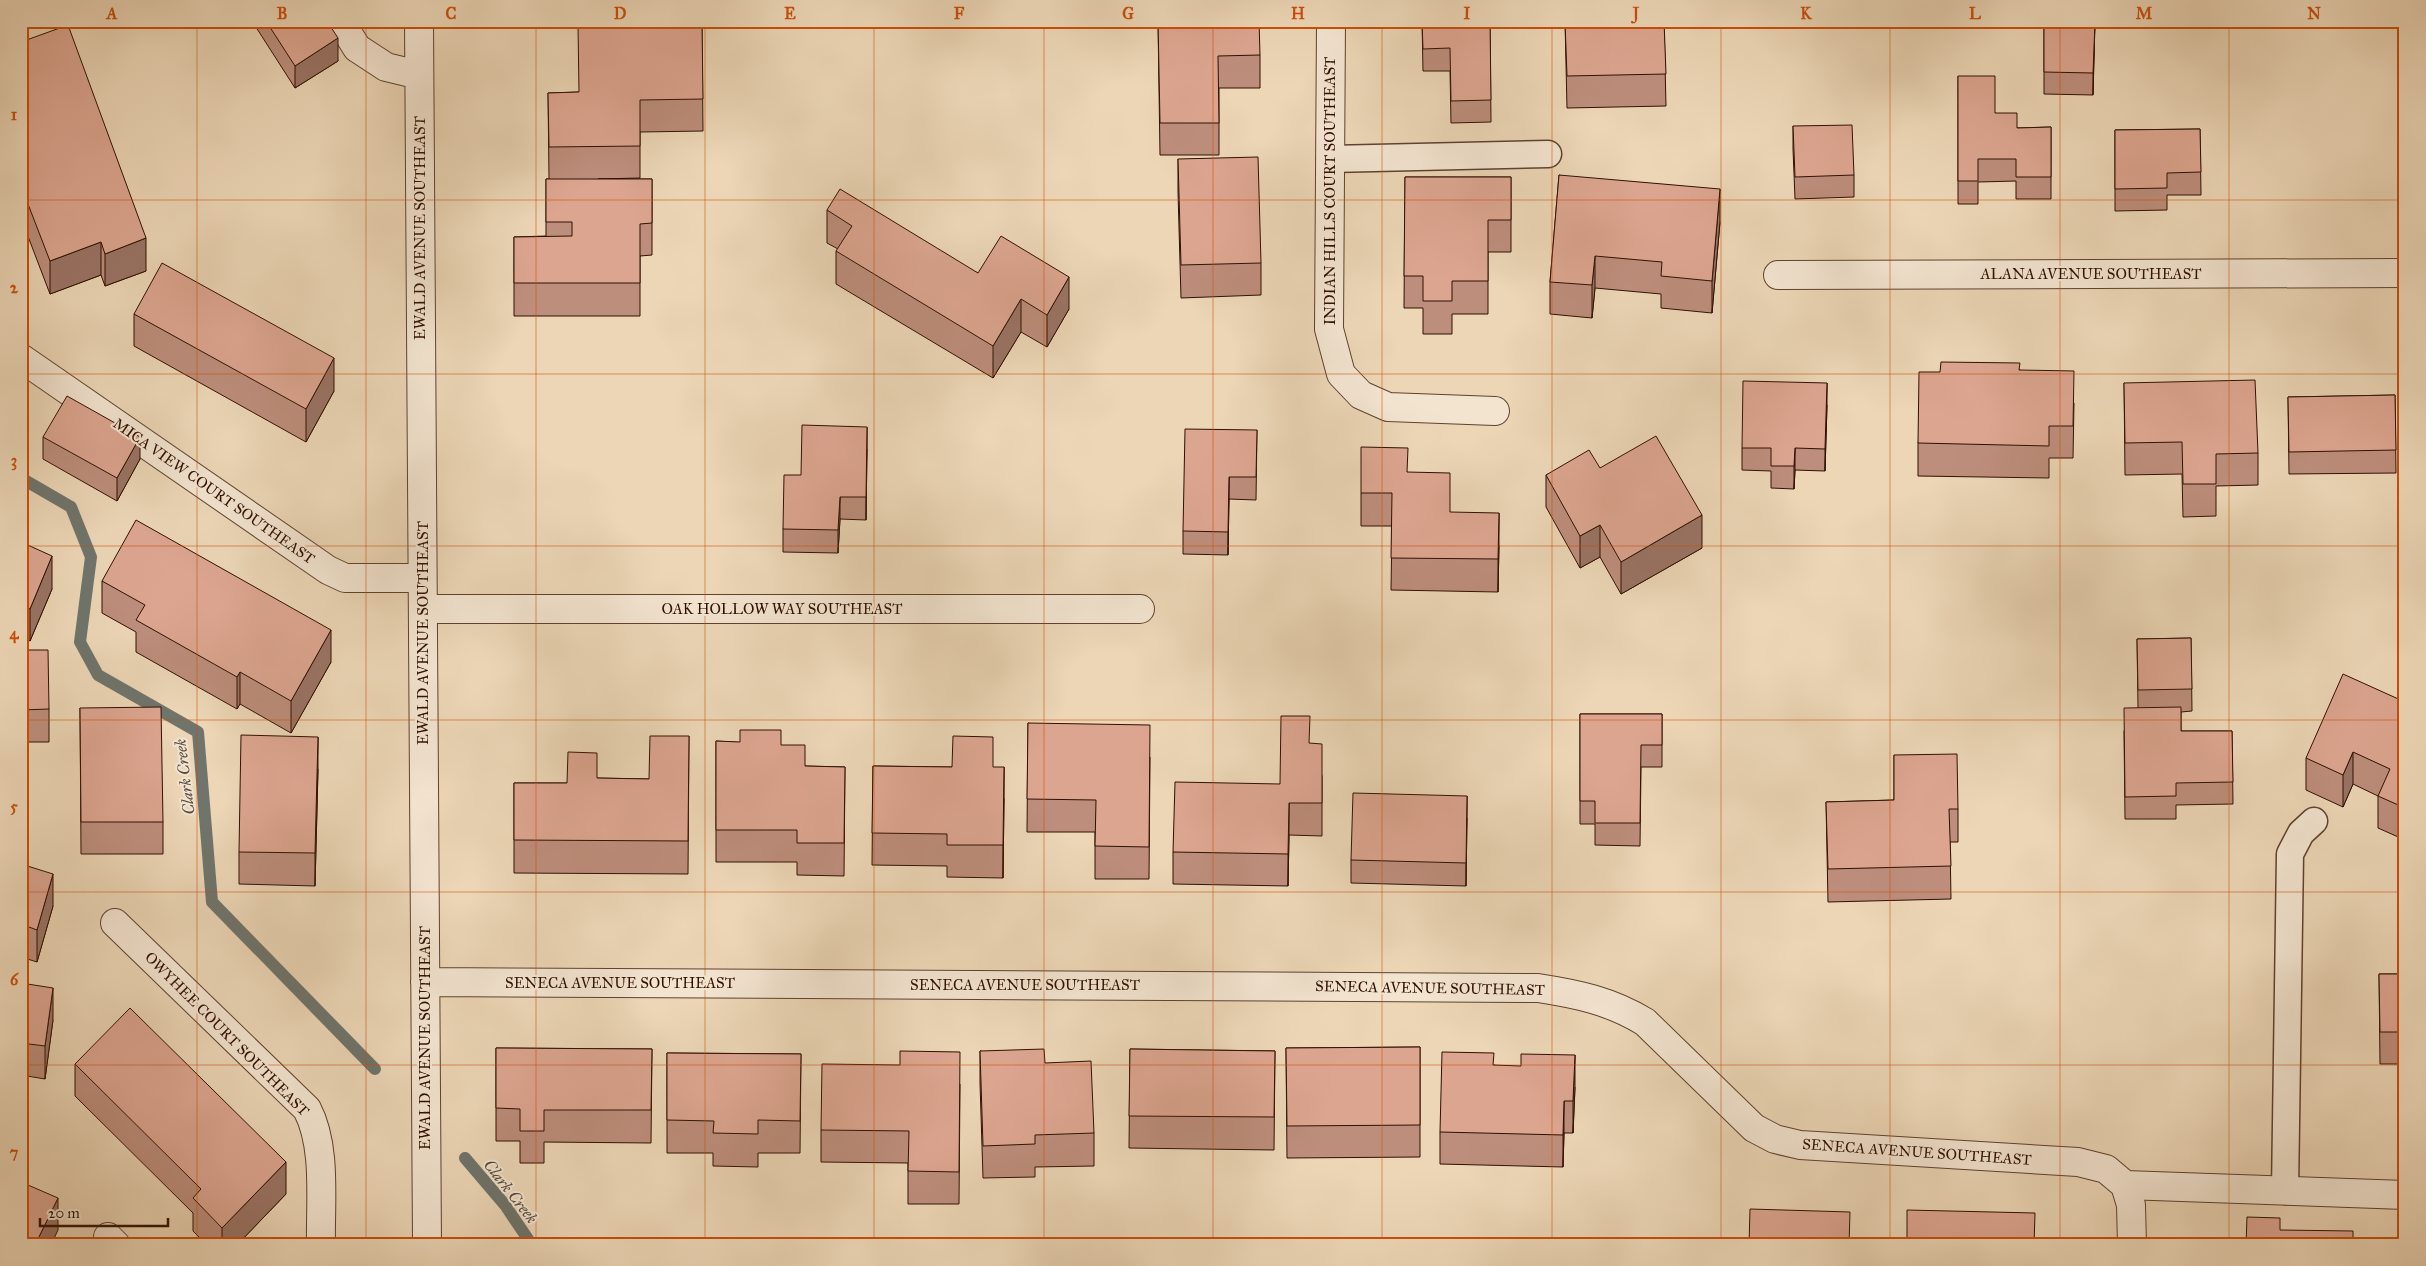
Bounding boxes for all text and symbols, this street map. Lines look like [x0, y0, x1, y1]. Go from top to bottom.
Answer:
text: A [106, 4, 118, 23]
text: B [277, 4, 287, 23]
text: C [446, 4, 457, 23]
text: D [614, 4, 627, 23]
text: E [784, 4, 796, 23]
text: F [954, 4, 965, 23]
text: G [1122, 4, 1134, 23]
text: H [1291, 4, 1305, 23]
text: I [1464, 4, 1471, 23]
text: J [1631, 4, 1640, 24]
text: K [1800, 4, 1812, 23]
text: L [1969, 4, 1981, 23]
text: M [2136, 4, 2153, 23]
text: N [2307, 4, 2321, 23]
street label: INDIAN HILLS COURT SOUTHEAST [1321, 57, 1339, 325]
text: 1 [11, 105, 18, 124]
street label: EWALD AVENUE SOUTHEAST [411, 116, 429, 340]
street label: ALANA AVENUE SOUTHEAST [1979, 265, 2202, 283]
text: 2 [10, 278, 19, 297]
street label: MICA VIEW COURT SOUTHEAST [110, 414, 318, 568]
text: 3 [11, 451, 17, 471]
street label: EWALD AVENUE SOUTHEAST [414, 521, 432, 745]
street label: OAK HOLLOW WAY SOUTHEAST [662, 600, 903, 618]
text: 4 [10, 624, 20, 644]
water label: Clark Creek [170, 738, 199, 816]
text: 5 [10, 797, 18, 816]
street label: EWALD AVENUE SOUTHEAST [416, 926, 434, 1150]
street label: OWYHEE COURT SOUTHEAST [141, 948, 313, 1120]
text: 6 [10, 970, 19, 989]
street label: SENECA AVENUE SOUTHEAST [505, 974, 735, 992]
street label: SENECA AVENUE SOUTHEAST [910, 976, 1140, 994]
street label: SENECA AVENUE SOUTHEAST [1315, 977, 1545, 999]
street label: SENECA AVENUE SOUTHEAST [1802, 1135, 2032, 1169]
text: 7 [10, 1143, 19, 1162]
water label: Clark Creek [480, 1156, 541, 1227]
scale bar [40, 1196, 168, 1228]
text: 20 m [48, 1204, 80, 1222]

